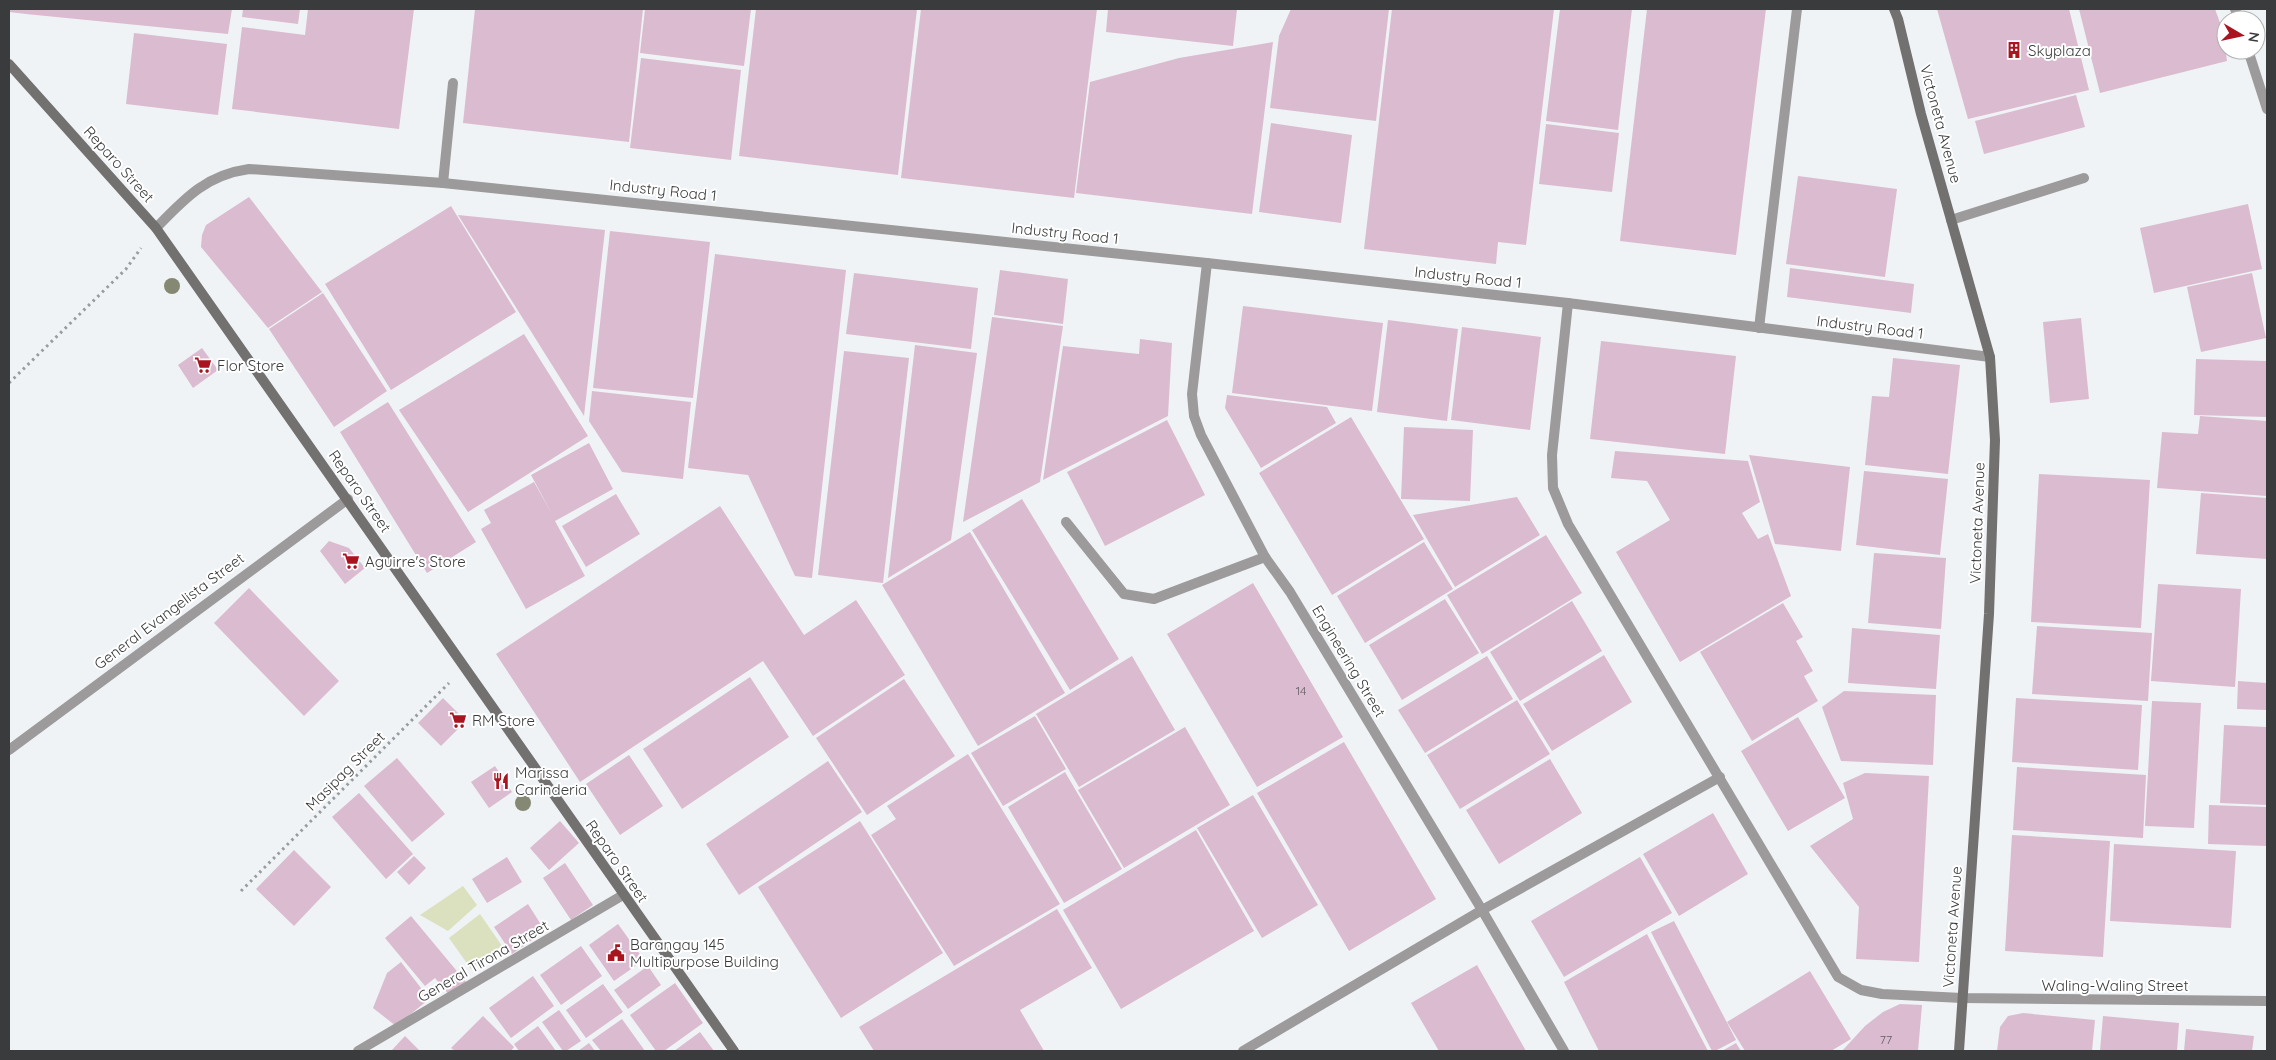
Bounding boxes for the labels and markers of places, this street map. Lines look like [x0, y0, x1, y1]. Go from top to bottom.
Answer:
building icon: Skyplaza [2004, 40, 2024, 60]
place label: Skyplaza [2028, 41, 2091, 60]
supermarket icon: Flor Store [193, 355, 213, 375]
place label: Flor Store [217, 356, 284, 375]
supermarket icon: Aguirre's Store [341, 551, 361, 571]
place label: Aguirre's Store [365, 552, 466, 571]
supermarket icon: RM Store [448, 710, 468, 730]
place label: RM Store [472, 711, 535, 730]
place label: Marissa Carinderia [515, 763, 587, 799]
restaurant icon: Marissa Carinderia [491, 771, 511, 791]
place label: Barangay 145 Multipurpose Building [630, 935, 779, 971]
public building icon: Barangay 145 Multipurpose Building [606, 943, 626, 963]

